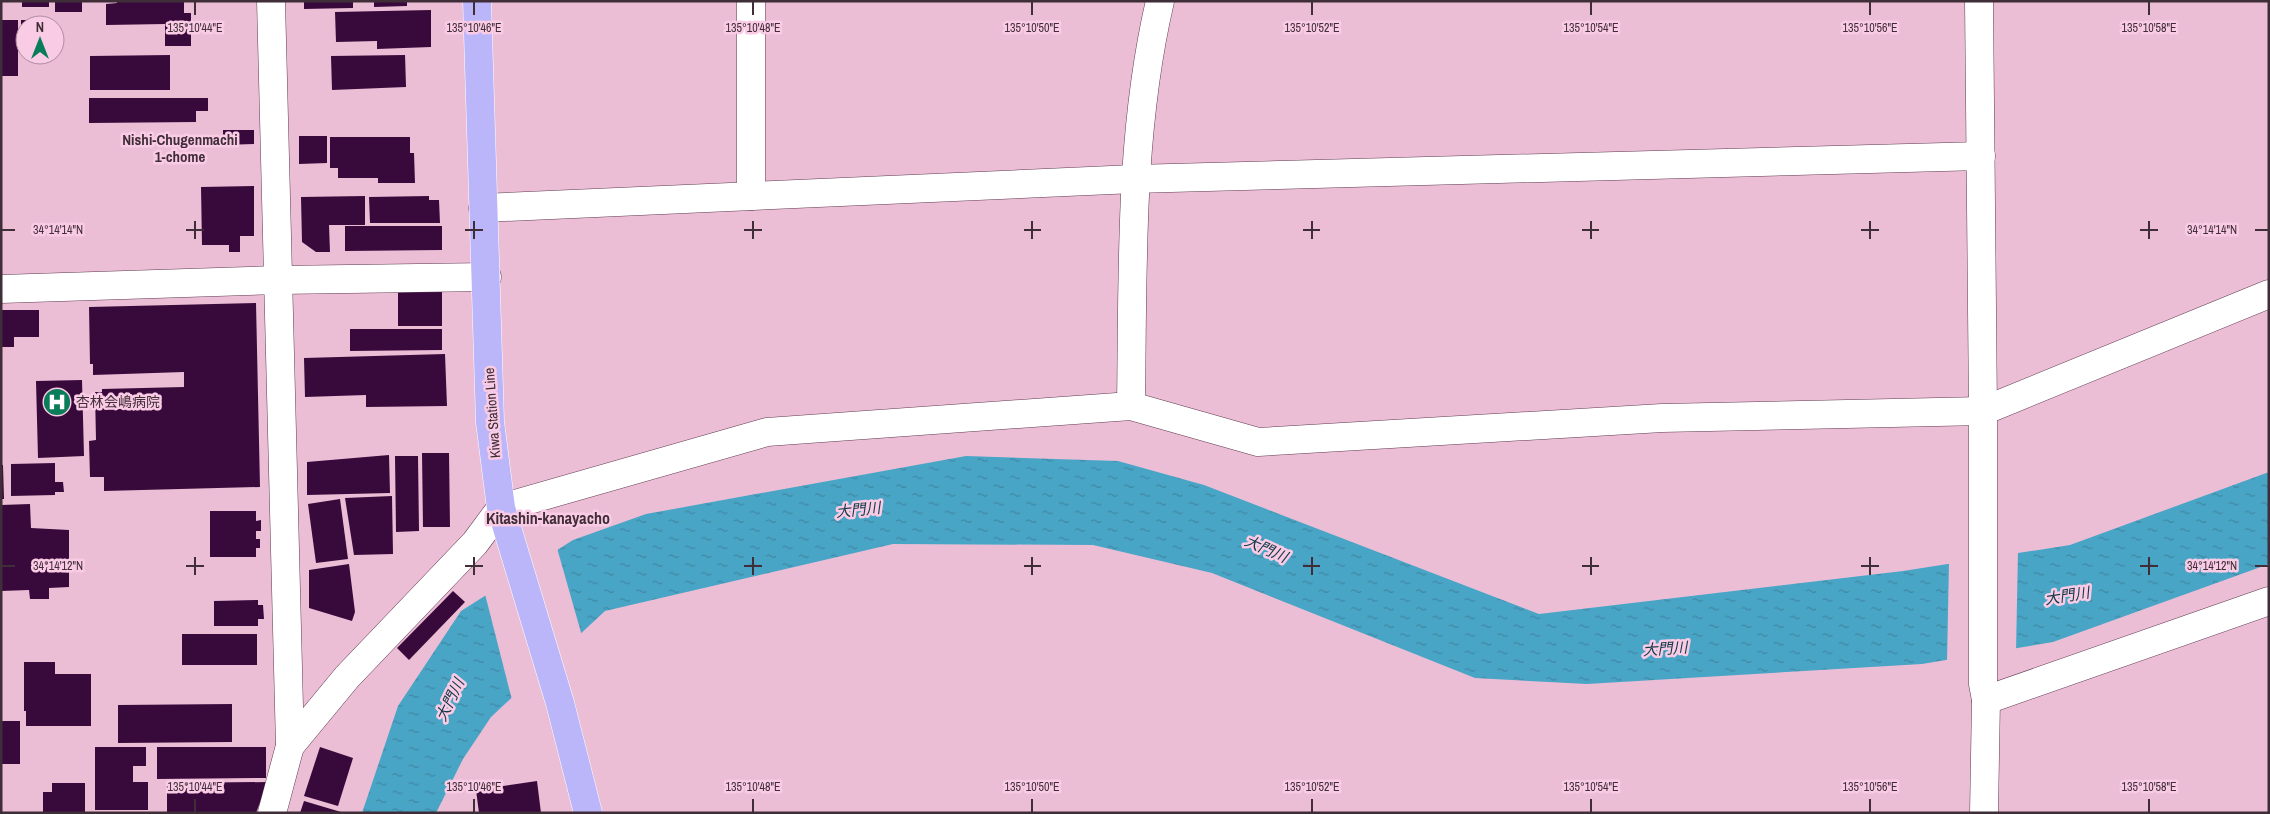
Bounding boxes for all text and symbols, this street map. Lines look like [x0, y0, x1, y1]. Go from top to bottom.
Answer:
north arrow [15, 15, 65, 65]
text: N [36, 18, 44, 36]
text: 135°10'44"E [167, 20, 223, 36]
text: 135°10'46"E [446, 20, 502, 36]
text: 135°10'48"E [725, 20, 781, 36]
text: 135°10'50"E [1004, 20, 1060, 36]
text: 135°10'52"E [1284, 20, 1340, 36]
text: 135°10'54"E [1563, 20, 1619, 36]
text: 135°10'56"E [1842, 20, 1898, 36]
text: 135°10'58"E [2121, 20, 2177, 36]
district label: Nishi-Chugenmachi 1-chome [122, 129, 238, 167]
text: 34°14'14"N [33, 222, 83, 238]
text: 34°14'14"N [2187, 222, 2237, 238]
street label: Kiwa Station Line [480, 367, 504, 459]
hospital icon: 杏林会嶋病院 [42, 387, 72, 417]
place label: 杏林会嶋病院 [76, 393, 160, 411]
water label: 大門川 [834, 497, 883, 522]
district label: Kitashin-kanayacho [486, 507, 610, 529]
water label: 大門川 [1241, 530, 1293, 568]
text: 34°14'12"N [33, 558, 83, 574]
text: 34°14'12"N [2187, 558, 2237, 574]
water label: 大門川 [2043, 581, 2093, 609]
water label: 大門川 [1642, 636, 1690, 661]
water label: 大門川 [430, 673, 470, 725]
text: 135°10'44"E [167, 779, 223, 795]
text: 135°10'46"E [446, 779, 502, 795]
text: 135°10'48"E [725, 779, 781, 795]
text: 135°10'50"E [1004, 779, 1060, 795]
text: 135°10'52"E [1284, 779, 1340, 795]
text: 135°10'54"E [1563, 779, 1619, 795]
text: 135°10'56"E [1842, 779, 1898, 795]
text: 135°10'58"E [2121, 779, 2177, 795]

